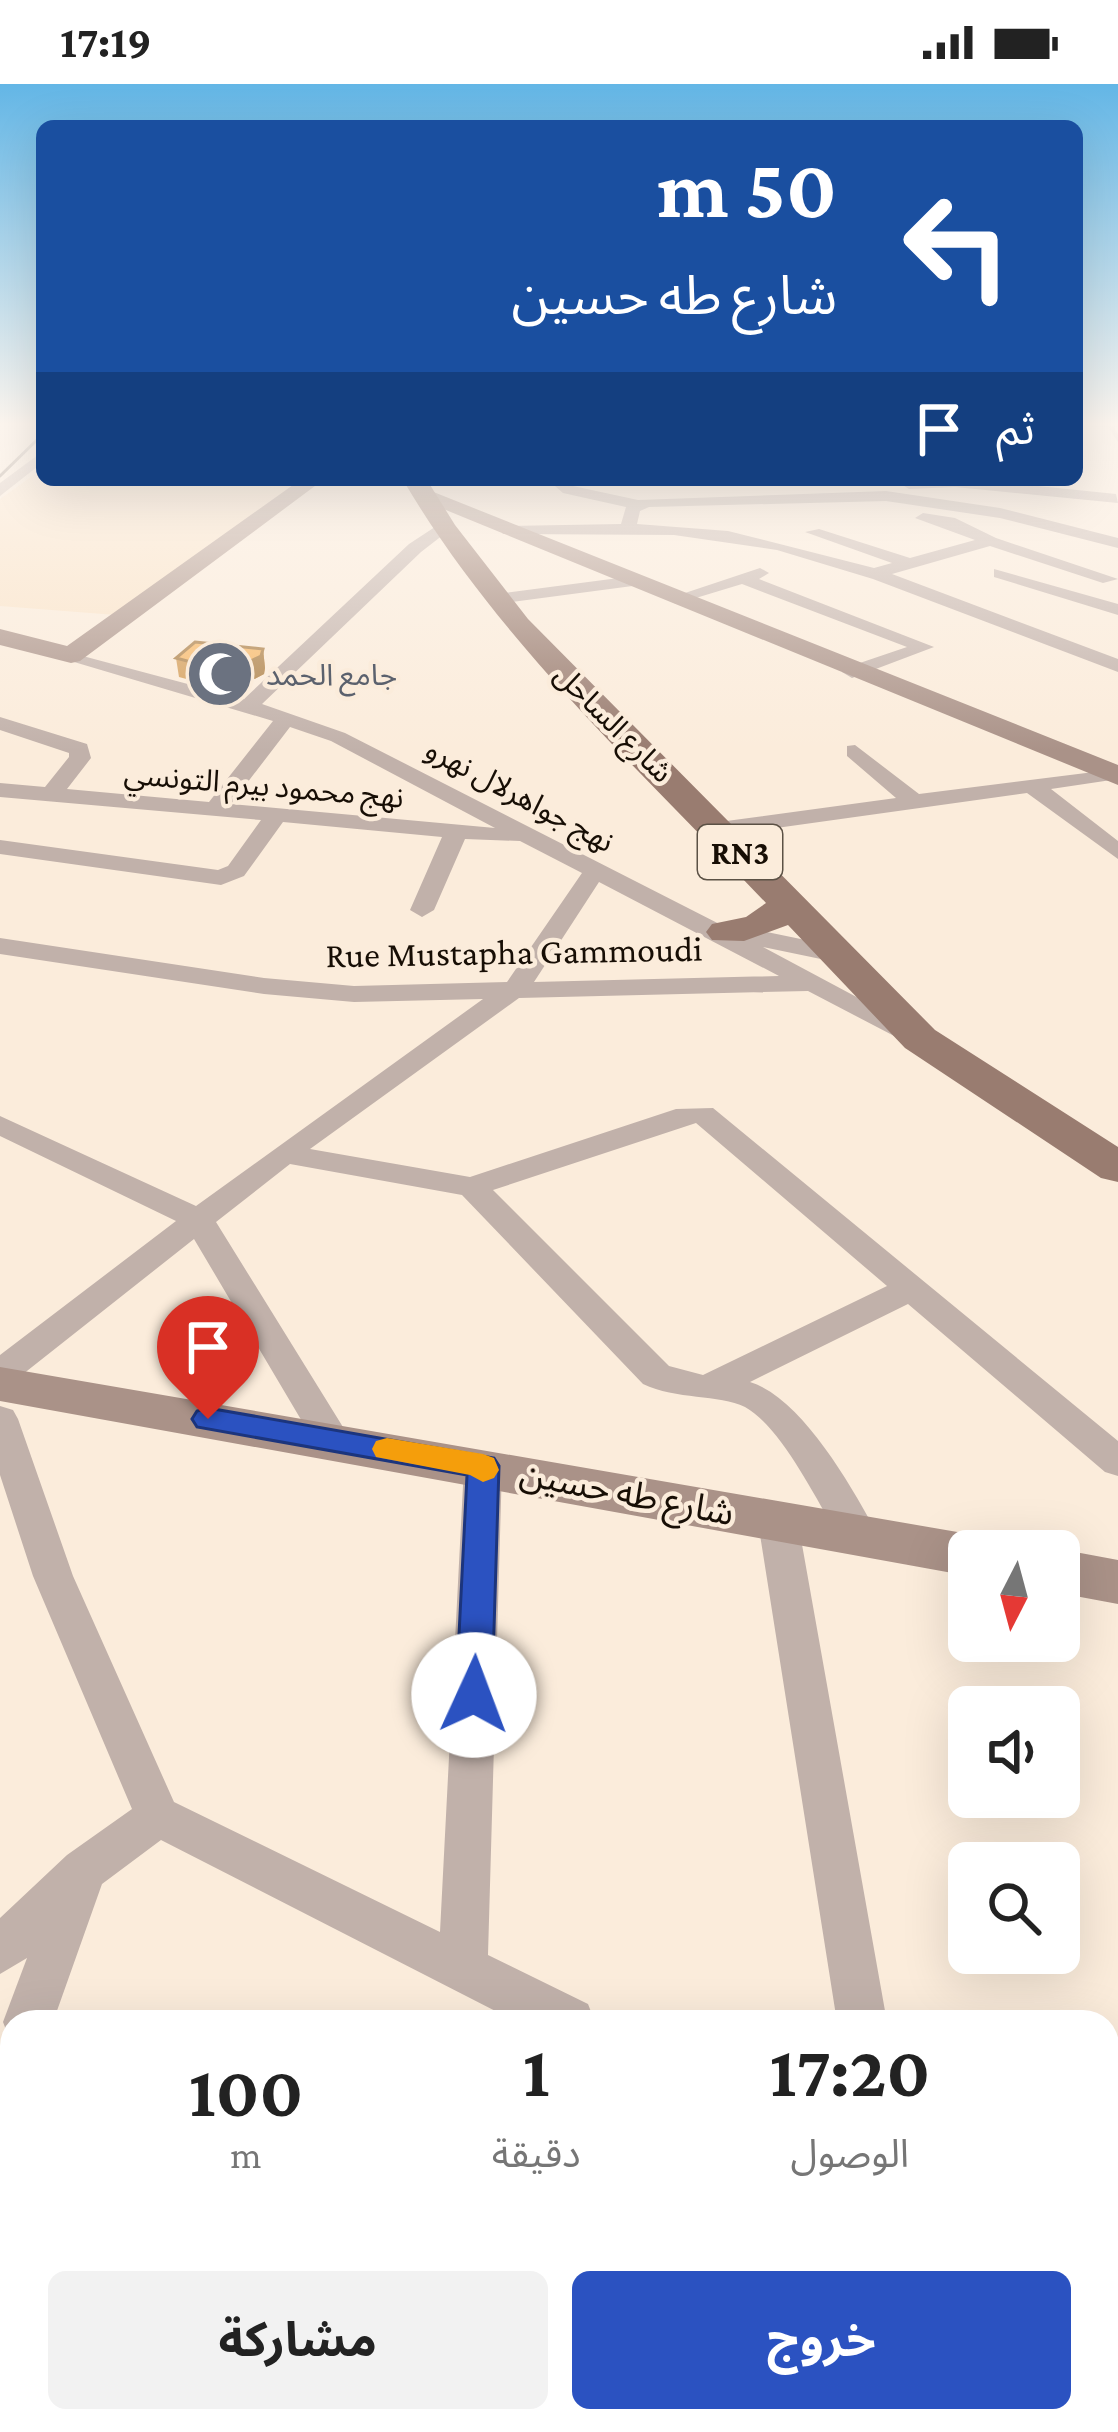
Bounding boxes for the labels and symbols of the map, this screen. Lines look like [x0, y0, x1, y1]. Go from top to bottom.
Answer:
mosque icon: جامع الحمد [185, 639, 255, 709]
street label: شارع الساحل [544, 657, 680, 793]
place label: جامع الحمد [266, 658, 397, 697]
street label: نهج جواهرلال نهرو [418, 732, 620, 864]
street label: نهج محمود بيرم التونسي [122, 756, 405, 821]
road number: RN3 [698, 825, 782, 879]
street label: Rue Mustapha Gammoudi [325, 929, 703, 975]
pin [157, 1296, 259, 1419]
street label: شارع طه حسين [516, 1453, 737, 1539]
north arrow [948, 1530, 1080, 1662]
position arrow [411, 1632, 537, 1758]

